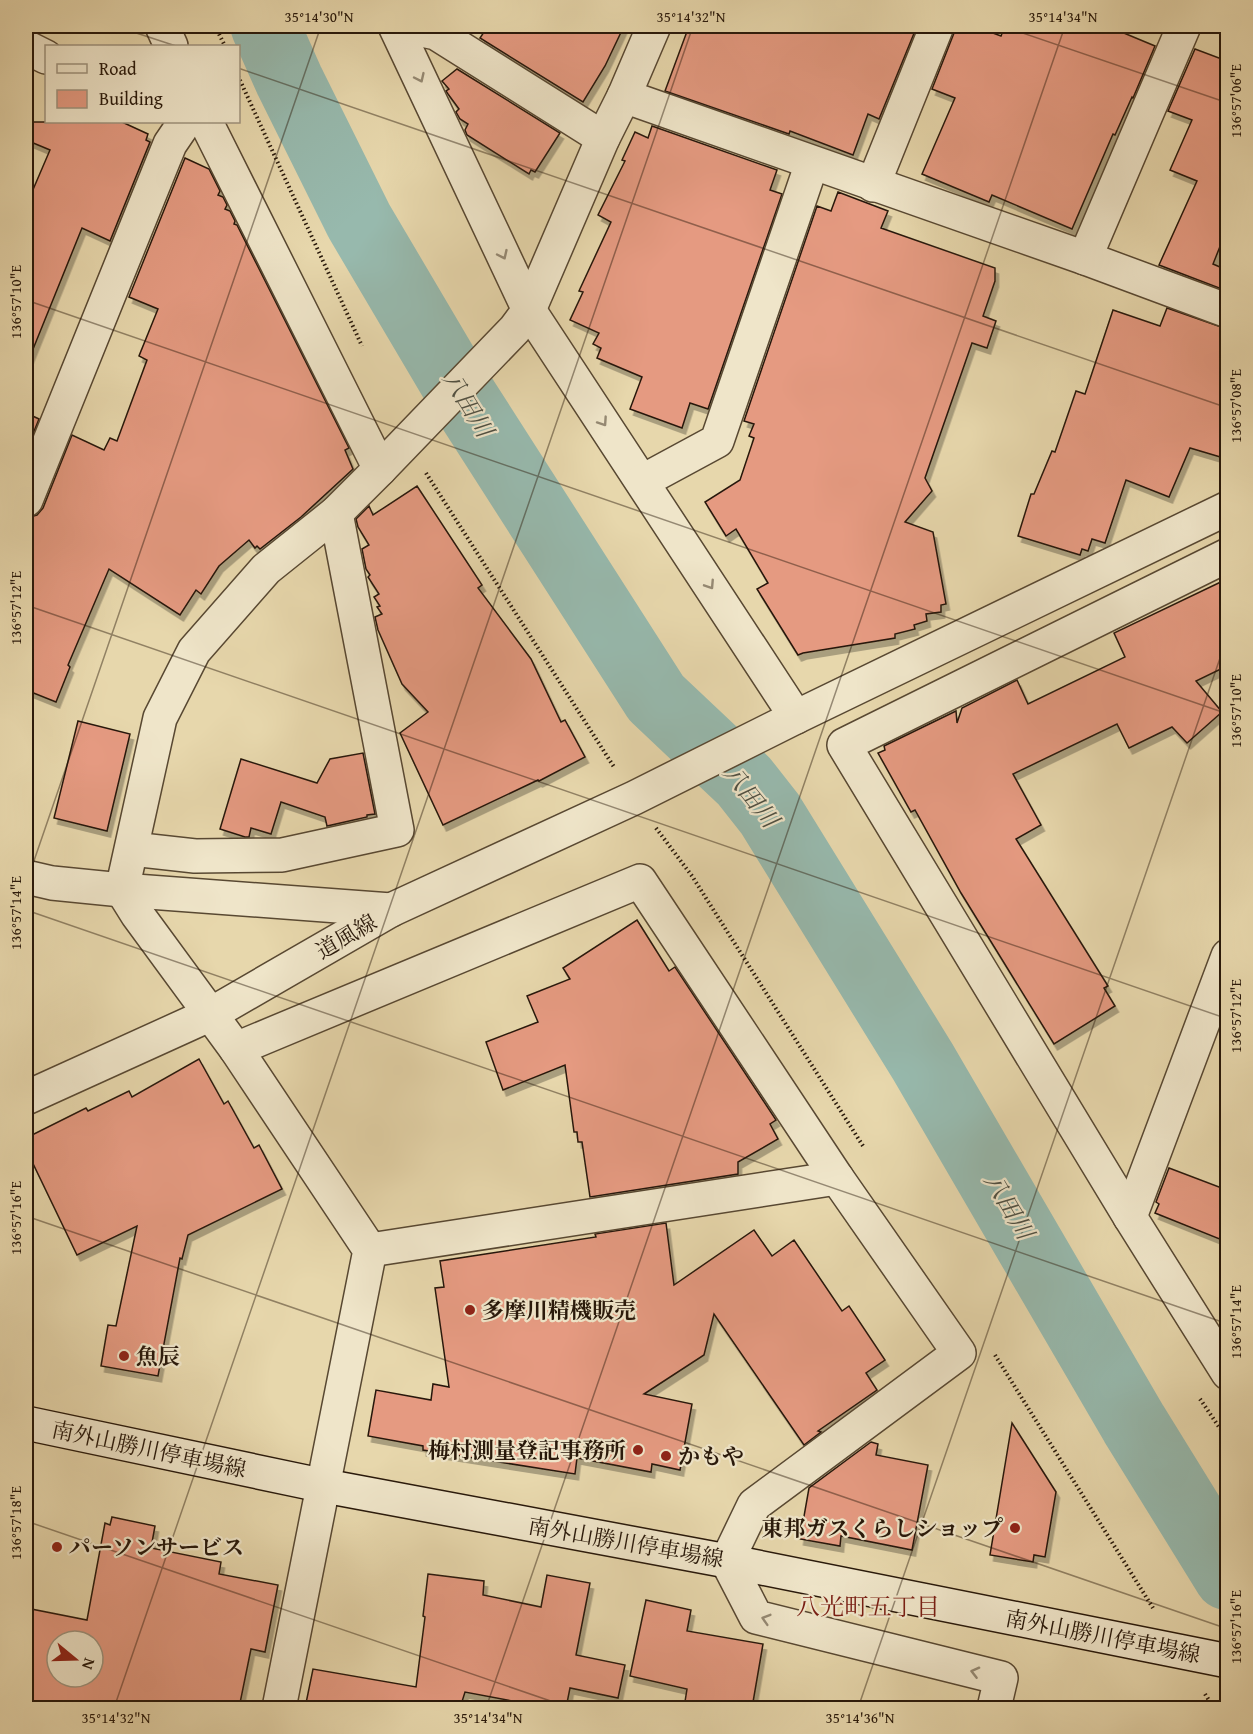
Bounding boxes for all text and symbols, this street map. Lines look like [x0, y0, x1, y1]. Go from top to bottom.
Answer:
text: 35°14'30"N [285, 6, 354, 27]
text: 35°14'32"N [657, 6, 726, 27]
text: 35°14'34"N [1029, 6, 1098, 27]
legend [45, 45, 240, 123]
text: Road [99, 55, 137, 82]
text: 136°57'06"E [1225, 64, 1246, 138]
one-way arrow [412, 72, 424, 83]
text: Building [99, 85, 163, 112]
one-way arrow [496, 248, 508, 259]
text: 136°57'10"E [5, 265, 26, 339]
water label: 八田川 [434, 364, 504, 446]
text: 136°57'08"E [1225, 369, 1246, 443]
one-way arrow [596, 415, 607, 426]
text: 136°57'12"E [5, 571, 26, 645]
one-way arrow [703, 578, 714, 589]
text: 136°57'10"E [1225, 674, 1246, 748]
water label: 八田川 [715, 757, 789, 837]
text: 136°57'14"E [5, 876, 26, 950]
street label: 道風線 [309, 906, 383, 966]
text: 136°57'12"E [1225, 979, 1246, 1053]
water label: 八田川 [975, 1166, 1044, 1248]
text: 136°57'16"E [5, 1181, 26, 1255]
text: 136°57'14"E [1225, 1285, 1246, 1359]
place label: 多摩川精機販売 [482, 1294, 636, 1326]
marker: 多摩川精機販売 [463, 1303, 477, 1317]
place label: 魚辰 [136, 1340, 180, 1372]
marker: 魚辰 [117, 1349, 131, 1363]
street label: 南外山勝川停車場線 [49, 1413, 249, 1485]
place label: 梅村測量登記事務所 [428, 1434, 626, 1466]
place label: かもや [678, 1440, 744, 1472]
marker: 梅村測量登記事務所 [631, 1443, 645, 1457]
marker: かもや [659, 1449, 673, 1463]
text: 136°57'18"E [5, 1486, 26, 1560]
street label: 南外山勝川停車場線 [526, 1509, 726, 1575]
place label: 東邦ガスくらしショップ [761, 1512, 1003, 1544]
marker: 東邦ガスくらしショップ [1008, 1521, 1022, 1535]
place label: パーソンサービス [69, 1531, 244, 1563]
marker: パーソンサービス [50, 1540, 64, 1554]
district label: 八光町五丁目 [796, 1589, 940, 1624]
text: 136°57'16"E [1225, 1590, 1246, 1664]
street label: 南外山勝川停車場線 [1003, 1601, 1203, 1671]
one-way arrow [761, 1614, 771, 1626]
north arrow [45, 1629, 105, 1689]
text: N [76, 1655, 102, 1673]
one-way arrow [970, 1666, 980, 1679]
text: 35°14'32"N [82, 1707, 151, 1728]
text: 35°14'34"N [454, 1707, 523, 1728]
text: 35°14'36"N [826, 1707, 895, 1728]

